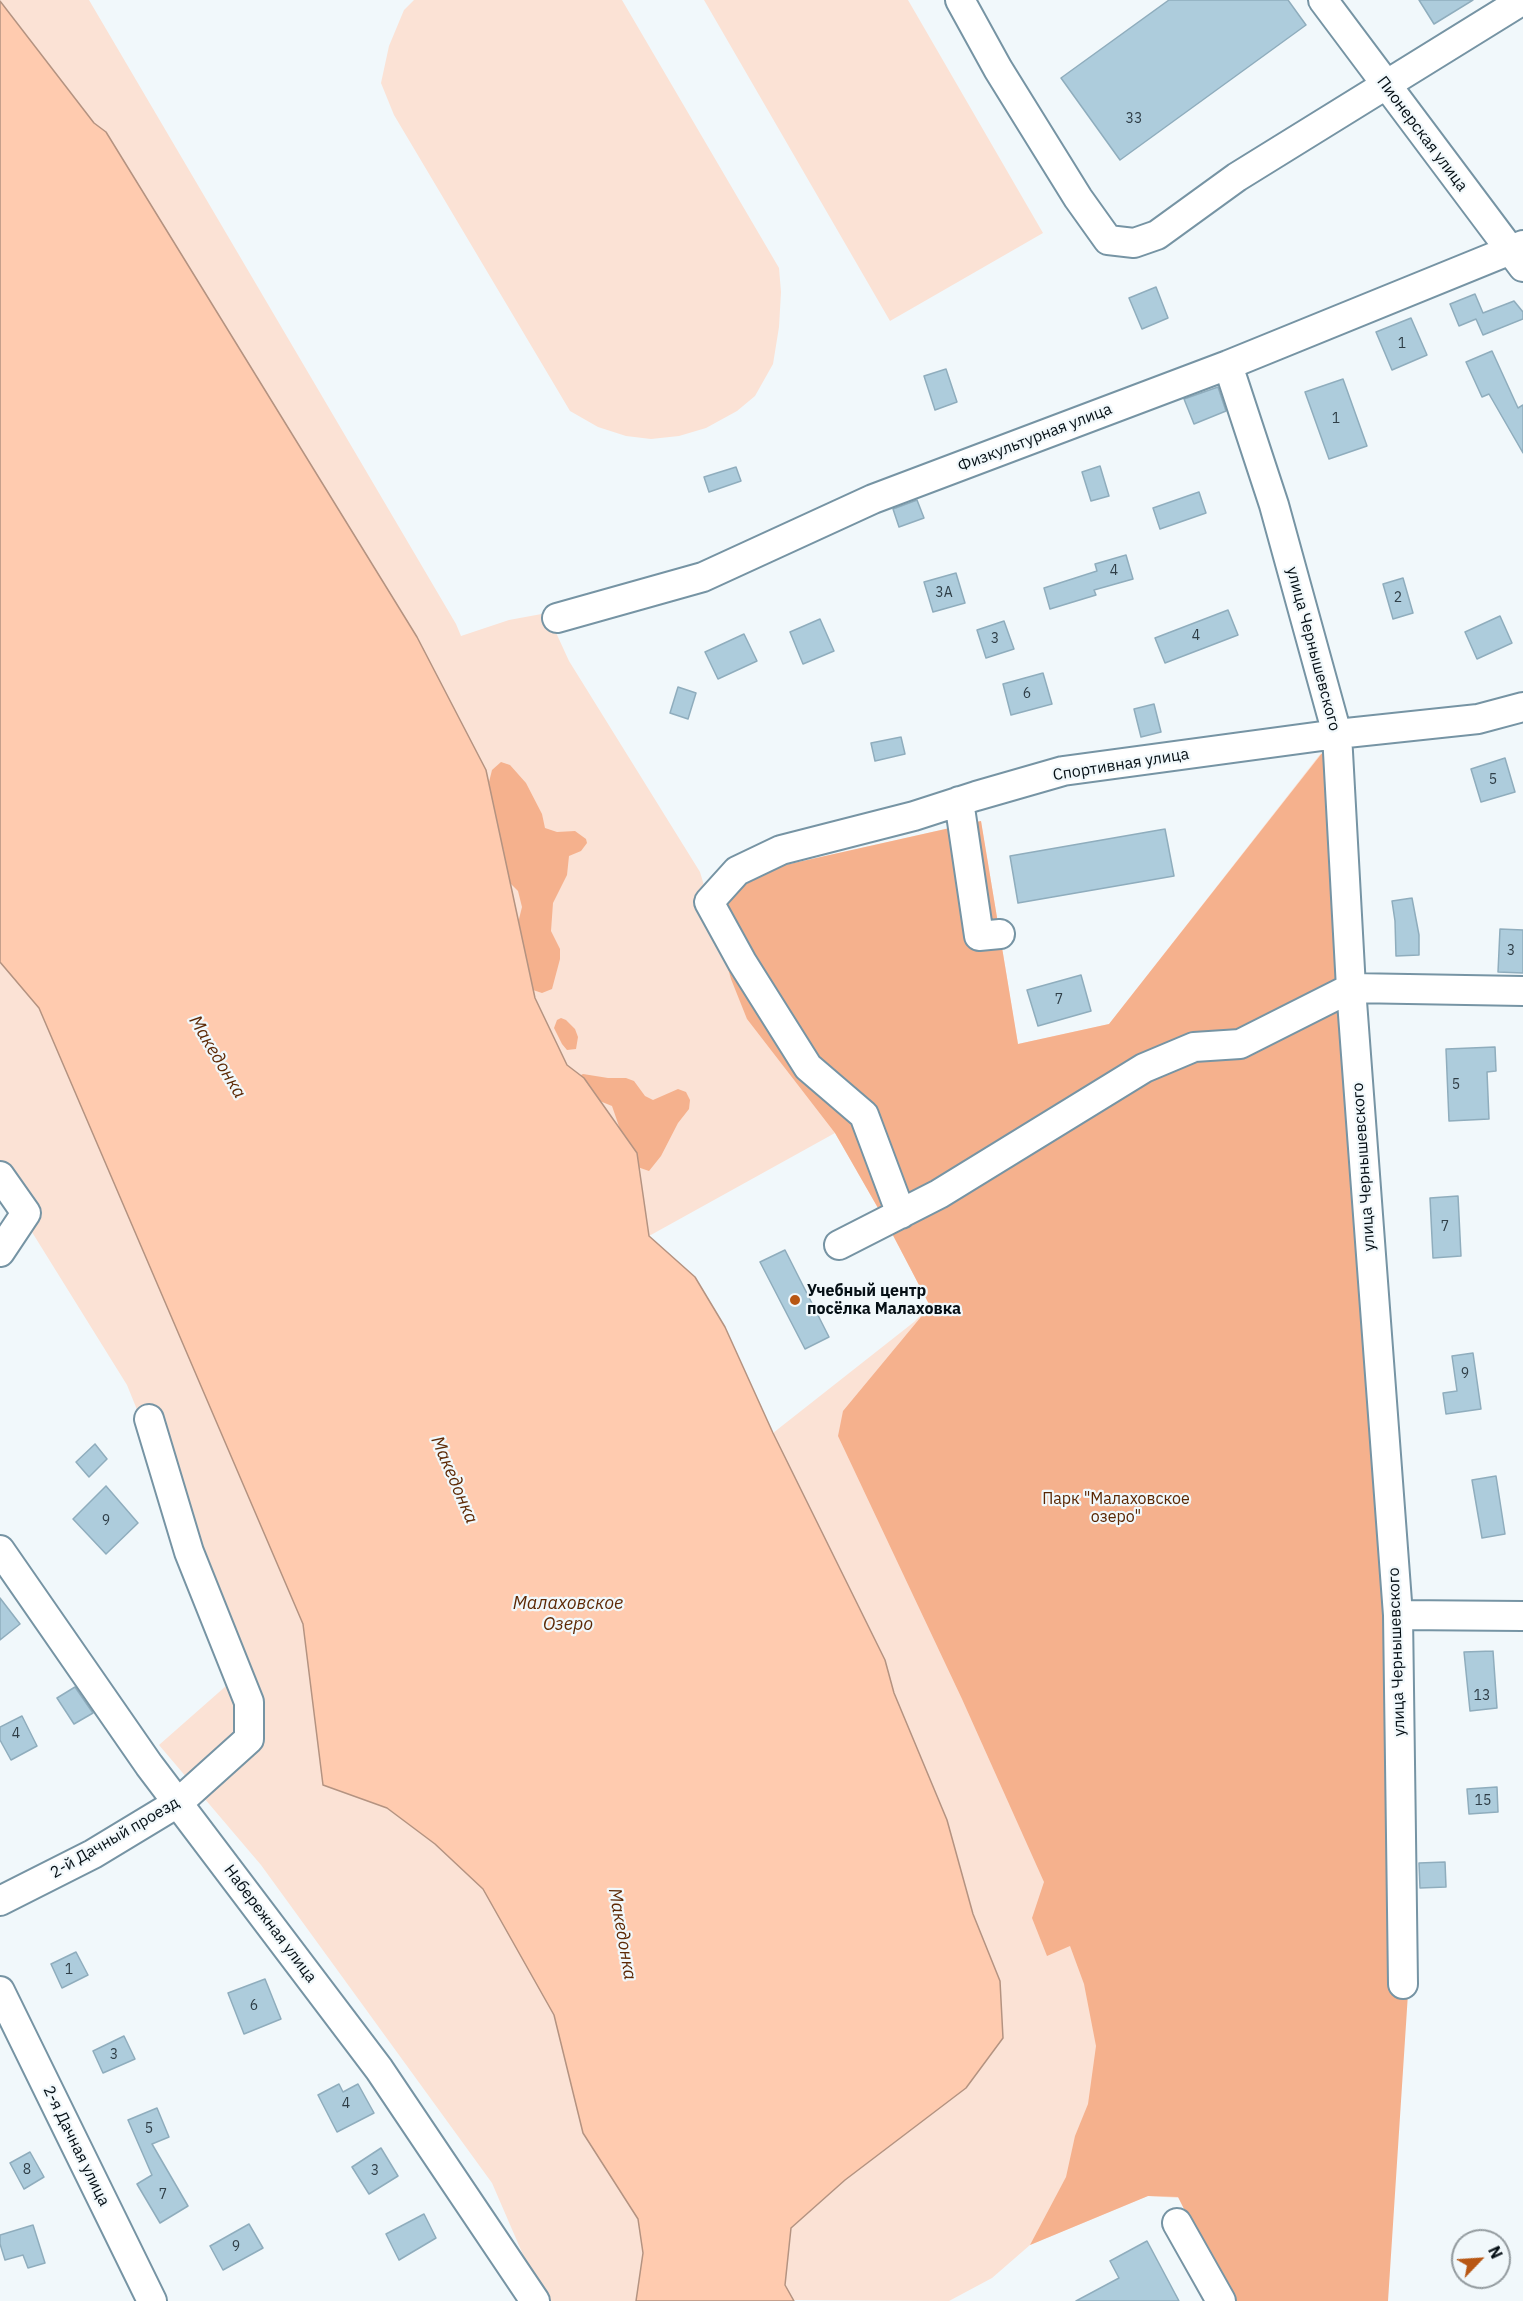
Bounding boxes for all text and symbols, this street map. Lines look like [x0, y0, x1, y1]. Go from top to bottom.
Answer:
street label: Пионерская улица [1373, 73, 1471, 195]
house number: 33 [1126, 111, 1142, 127]
house number: 1 [1398, 336, 1406, 352]
street label: Физкультурная улица [955, 400, 1115, 476]
house number: 1 [1332, 411, 1340, 427]
house number: 4 [1110, 563, 1118, 579]
street label: улица Чернышевского [1282, 565, 1344, 733]
house number: 3А [935, 585, 953, 601]
house number: 2 [1394, 590, 1402, 606]
house number: 4 [1192, 628, 1200, 644]
house number: 3 [991, 631, 999, 647]
house number: 6 [1023, 686, 1031, 702]
street label: Спортивная улица [1052, 745, 1190, 785]
house number: 5 [1489, 772, 1497, 788]
house number: 3 [1507, 943, 1515, 959]
house number: 7 [1055, 992, 1063, 1008]
water label: Македонка [184, 1012, 250, 1102]
house number: 5 [1452, 1077, 1460, 1093]
street label: улица Чернышевского [1349, 1082, 1379, 1252]
house number: 7 [1441, 1219, 1449, 1235]
place label: Учебный центр посёлка Малаховка [807, 1281, 961, 1319]
marker: Учебный центр посёлка Малаховка [788, 1293, 802, 1307]
house number: 9 [1461, 1366, 1469, 1382]
water label: Македонка [426, 1433, 482, 1527]
park label: Парк "Малаховское озеро" [1042, 1489, 1190, 1527]
house number: 9 [102, 1513, 110, 1529]
street label: улица Чернышевского [1384, 1567, 1410, 1737]
water label: Малаховское Озеро [513, 1593, 623, 1636]
house number: 13 [1474, 1688, 1490, 1704]
house number: 4 [12, 1726, 20, 1742]
street label: 2-й Дачный проезд [47, 1793, 183, 1883]
house number: 15 [1475, 1793, 1491, 1809]
street label: Набережная улица [219, 1861, 321, 1987]
water label: Македонка [603, 1886, 641, 1982]
house number: 1 [65, 1962, 73, 1978]
house number: 6 [250, 1998, 258, 2014]
house number: 3 [110, 2047, 118, 2063]
street label: 2-я Дачная улица [39, 2083, 113, 2209]
house number: 4 [342, 2096, 350, 2112]
house number: 5 [145, 2121, 153, 2137]
house number: 8 [23, 2162, 31, 2178]
house number: 3 [371, 2163, 379, 2179]
house number: 7 [159, 2187, 167, 2203]
north arrow [1451, 2229, 1511, 2289]
house number: 9 [232, 2239, 240, 2255]
text: N [1484, 2243, 1507, 2262]

